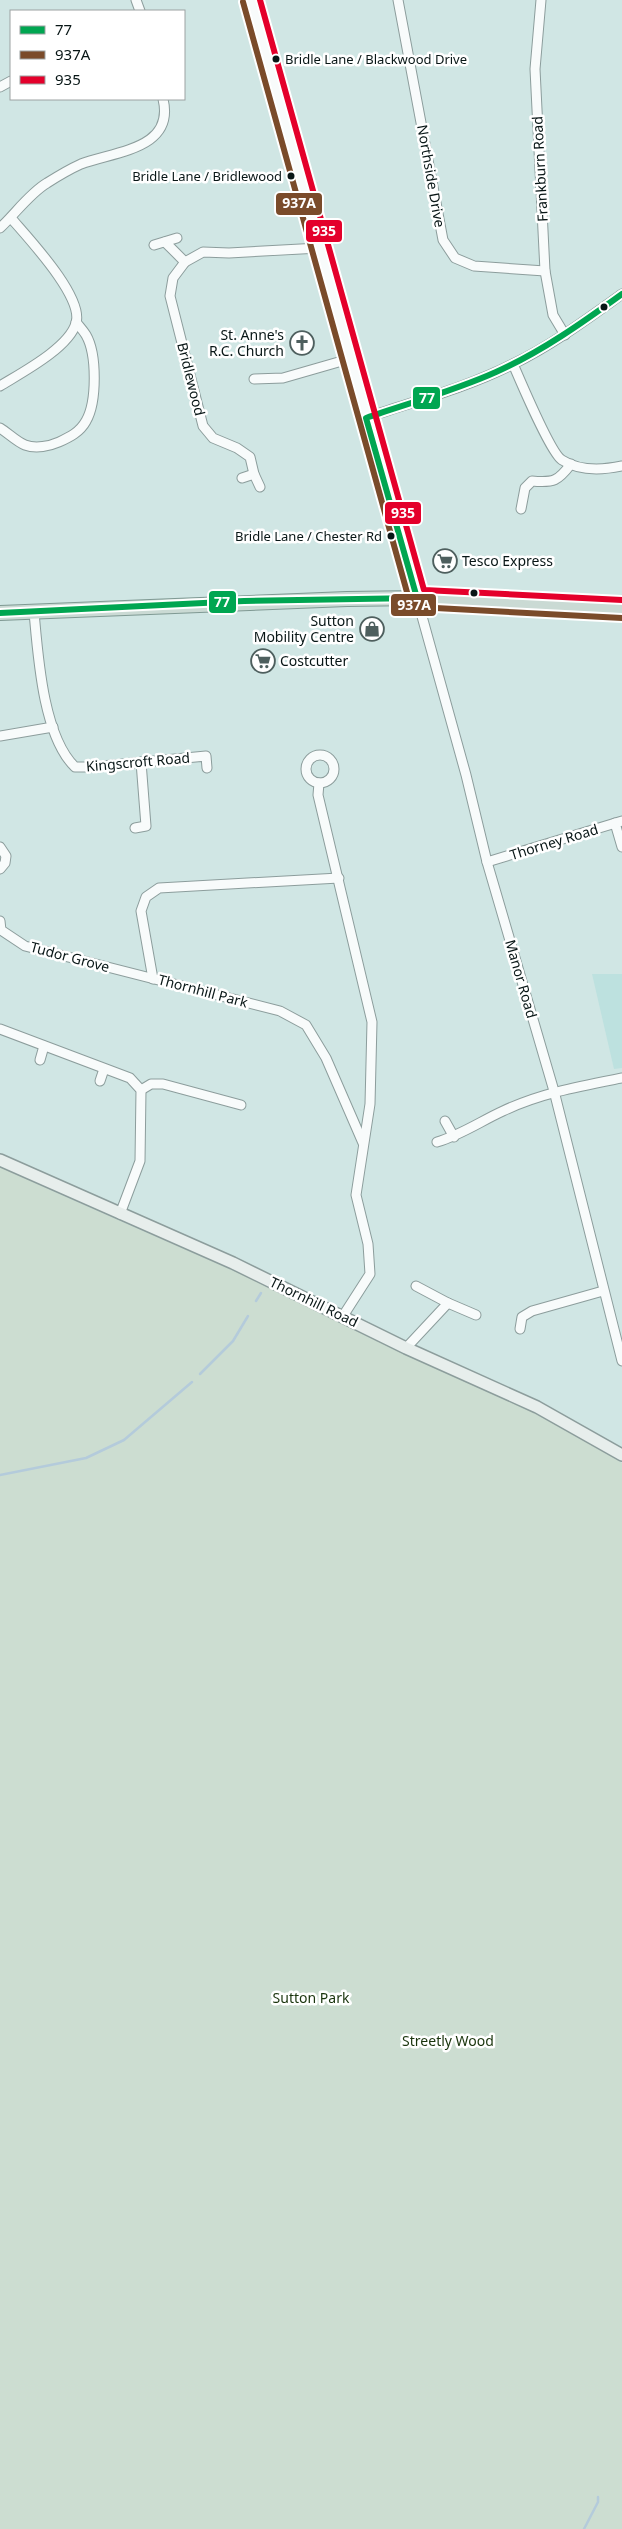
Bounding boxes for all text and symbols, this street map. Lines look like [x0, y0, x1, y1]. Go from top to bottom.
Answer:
legend [10, 10, 185, 100]
text: 77 [55, 19, 72, 39]
text: 937A [55, 44, 91, 64]
place label: Bridle Lane / Blackwood Drive [285, 50, 467, 68]
marker: Bridle Lane / Blackwood Drive [271, 54, 281, 64]
text: 935 [55, 69, 81, 89]
street label: Frankburn Road [527, 116, 552, 222]
street label: Northside Drive [413, 123, 450, 229]
place label: Bridle Lane / Bridlewood [132, 167, 282, 185]
marker: Bridle Lane / Bridlewood [286, 171, 296, 181]
line badge: 937A [275, 192, 323, 216]
text: 937A [282, 193, 316, 212]
line badge: 935 [305, 219, 343, 243]
text: 935 [312, 221, 336, 240]
unlabelled marker [599, 302, 609, 312]
place label: St. Anne's R.C. Church [209, 325, 284, 360]
church icon: St. Anne's R.C. Church [289, 330, 315, 356]
street label: Bridlewood [173, 340, 210, 418]
line badge: 77 [412, 386, 441, 410]
text: 77 [419, 388, 435, 407]
line badge: 935 [384, 501, 422, 525]
text: 935 [391, 503, 415, 522]
place label: Bridle Lane / Chester Rd [235, 527, 382, 545]
marker: Bridle Lane / Chester Rd [386, 531, 396, 541]
supermarket icon: Tesco Express [432, 548, 458, 574]
place label: Tesco Express [462, 551, 553, 570]
unlabelled marker [469, 588, 479, 598]
line badge: 77 [208, 590, 237, 614]
text: 77 [214, 592, 230, 611]
line badge: 937A [390, 593, 437, 617]
text: 937A [397, 595, 431, 614]
place label: Sutton Mobility Centre [254, 611, 354, 646]
shop icon: Sutton Mobility Centre [359, 616, 385, 642]
supermarket icon: Costcutter [250, 648, 276, 674]
place label: Costcutter [280, 651, 348, 670]
street label: Kingscroft Road [85, 748, 191, 776]
street label: Thorney Road [507, 819, 600, 864]
street label: Tudor Grove [28, 937, 112, 976]
street label: Manor Road [501, 937, 542, 1020]
street label: Thornhill Park [156, 969, 251, 1012]
street label: Thornhill Road [267, 1272, 362, 1331]
park label: Sutton Park [273, 1988, 350, 2007]
park label: Streetly Wood [402, 2031, 494, 2050]

